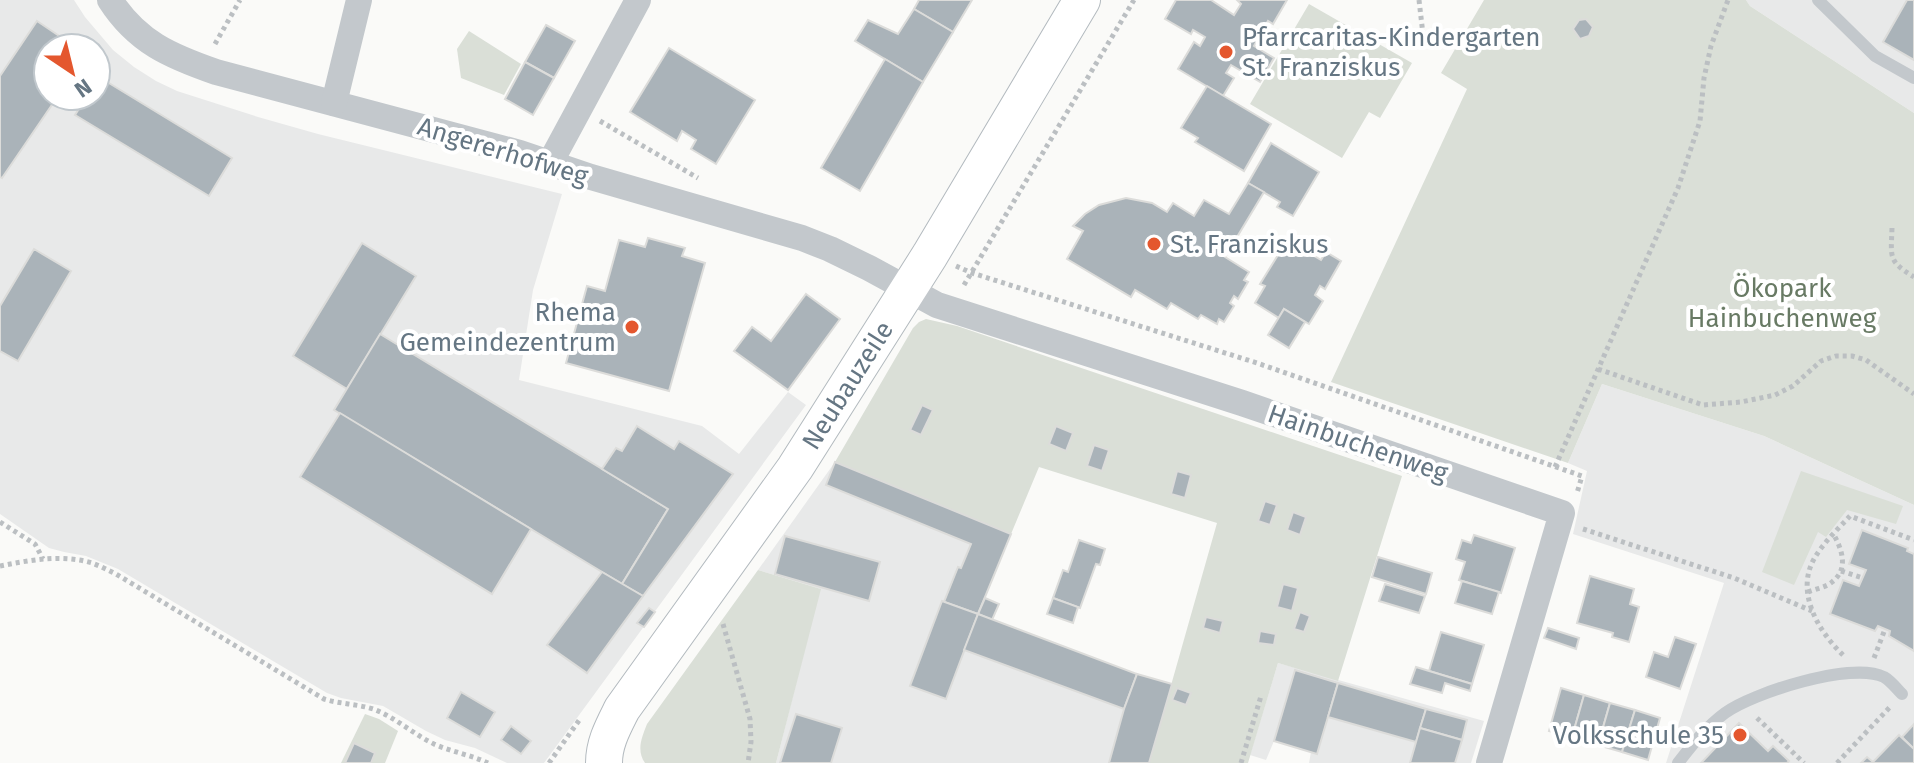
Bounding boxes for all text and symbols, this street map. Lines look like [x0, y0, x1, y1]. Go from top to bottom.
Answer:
place label: Pfarrcaritas-Kindergarten St. Franziskus [1242, 22, 1541, 83]
north arrow [32, 32, 112, 112]
marker: Pfarrcaritas-Kindergarten St. Franziskus [1217, 43, 1235, 61]
text: N [69, 73, 97, 103]
street label: Angererhofweg [414, 111, 592, 192]
place label: St. Franziskus [1170, 229, 1328, 260]
marker: St. Franziskus [1145, 235, 1163, 253]
park label: Ökopark Hainbuchenweg [1688, 273, 1877, 334]
place label: Rhema Gemeindezentrum [399, 297, 616, 358]
street label: Neubauzeile [796, 316, 900, 456]
marker: Rhema Gemeindezentrum [623, 318, 641, 336]
street label: Hainbuchenweg [1264, 398, 1452, 489]
place label: Volksschule 35 [1553, 720, 1724, 751]
marker: Volksschule 35 [1731, 726, 1749, 744]

